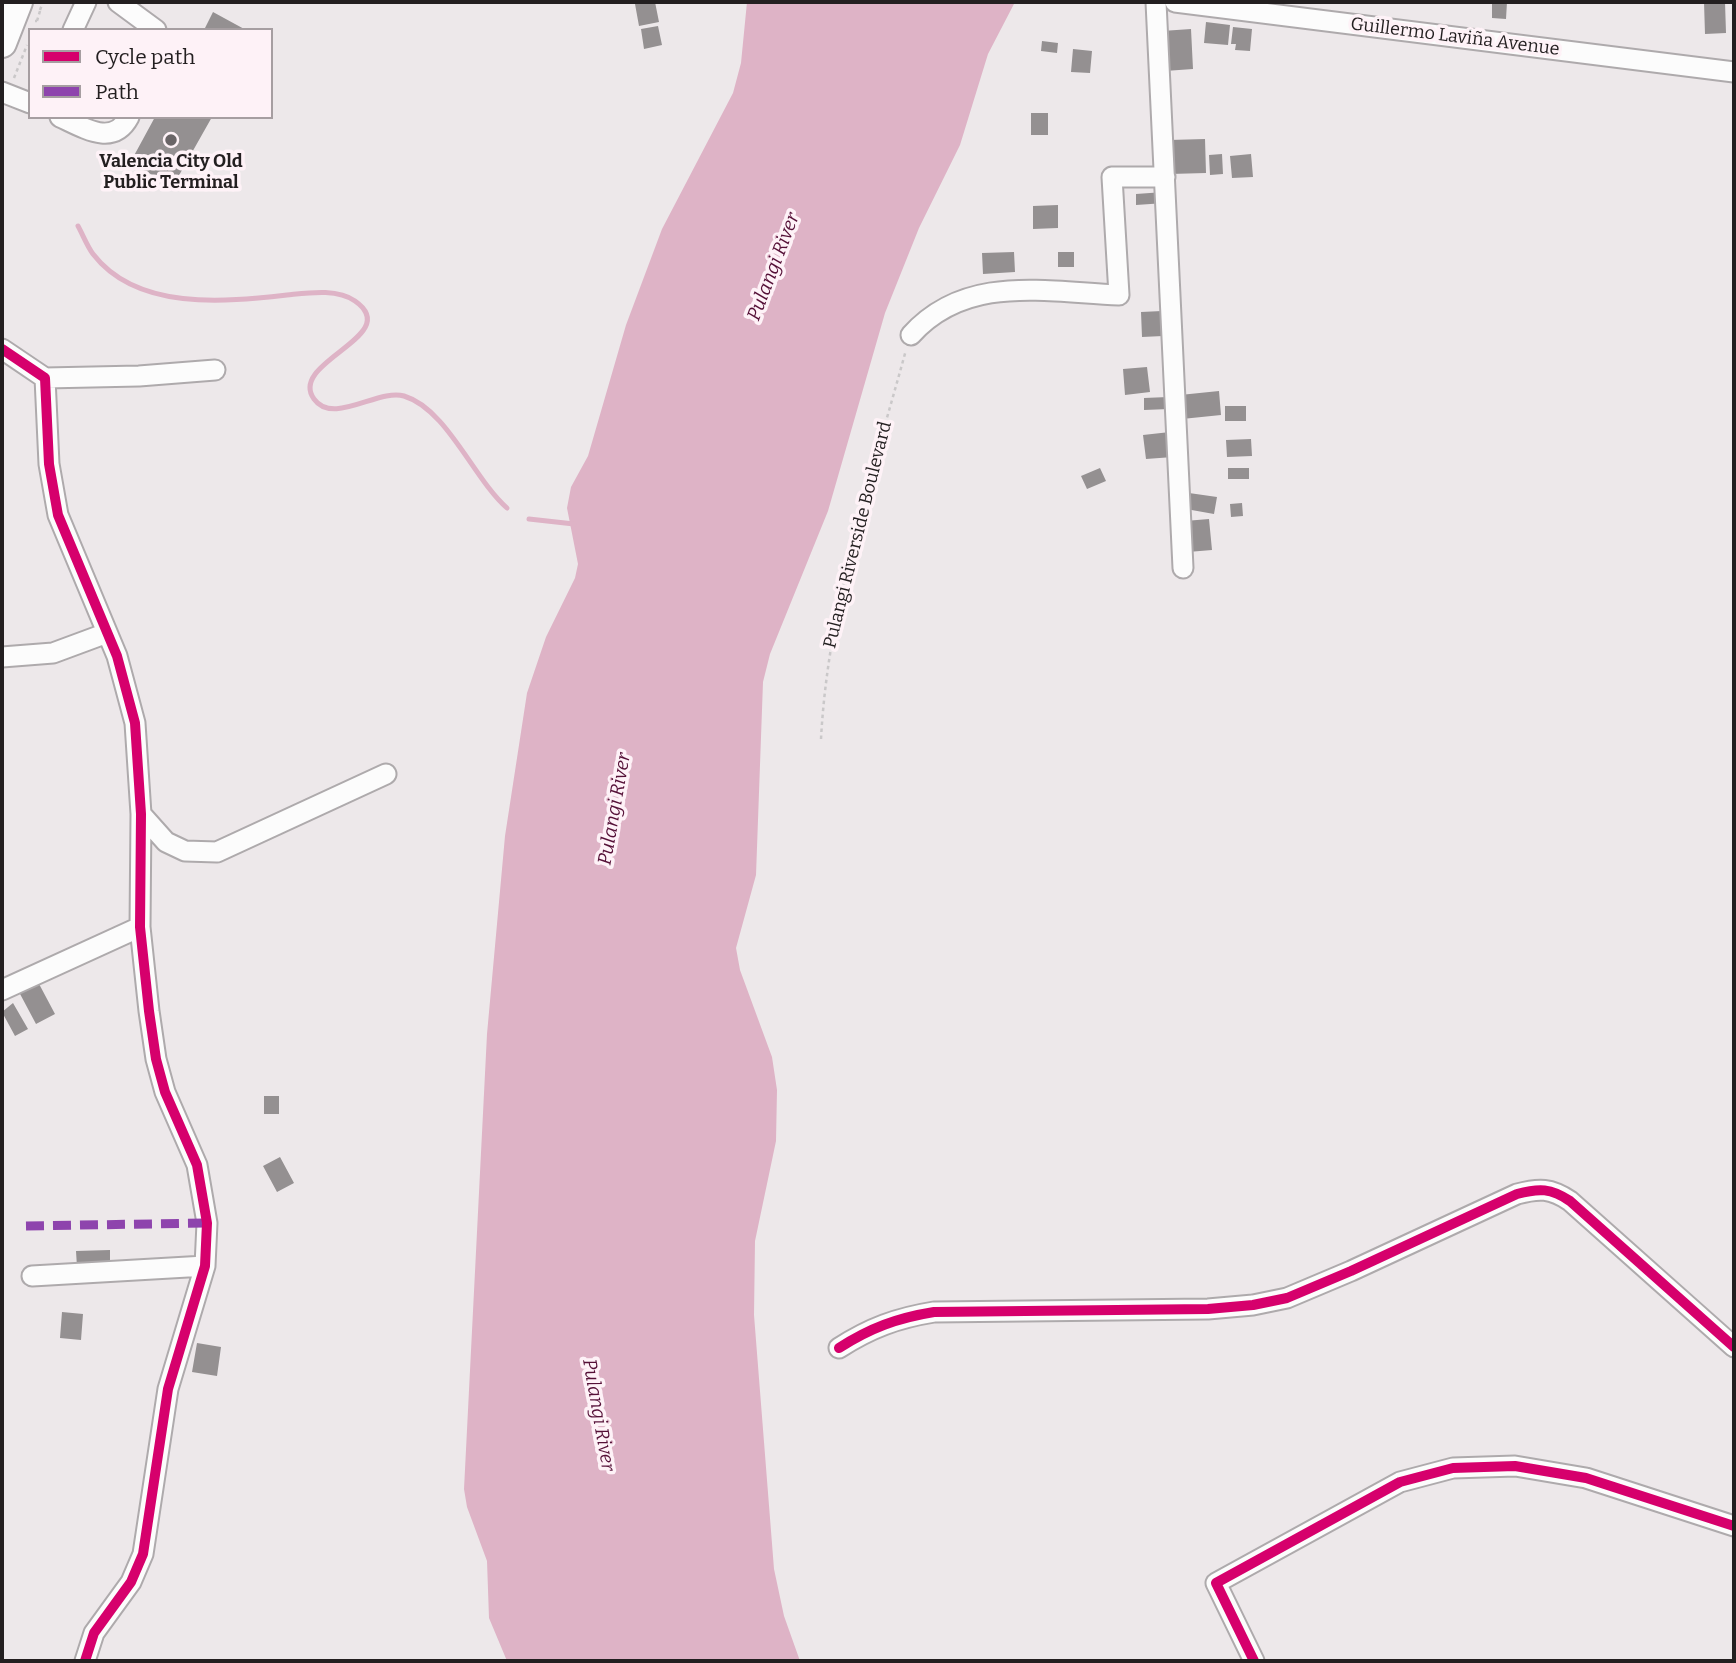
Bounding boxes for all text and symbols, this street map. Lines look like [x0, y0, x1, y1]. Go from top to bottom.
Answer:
street label: Guillermo Laviña Avenue [1349, 13, 1561, 61]
legend [28, 28, 273, 119]
text: Cycle path [95, 44, 195, 70]
text: Path [95, 79, 139, 105]
marker: Valencia City Old Public Terminal [163, 132, 179, 148]
place label: Valencia City Old Public Terminal [99, 151, 243, 194]
water label: Pulangi River [743, 210, 805, 324]
street label: Pulangi Riverside Boulevard [819, 419, 897, 651]
water label: Pulangi River [594, 751, 636, 867]
water label: Pulangi River [577, 1357, 619, 1473]

